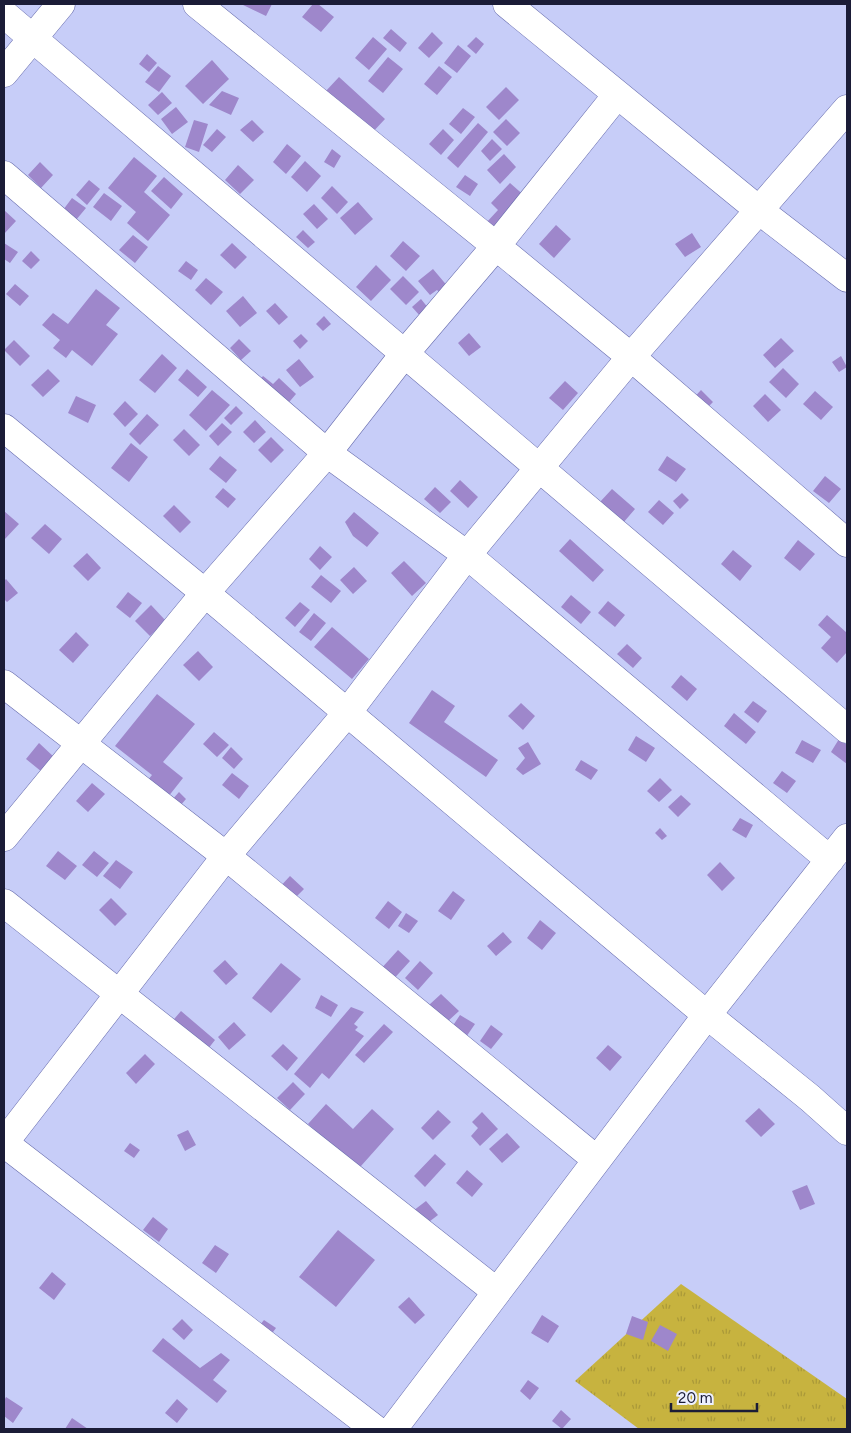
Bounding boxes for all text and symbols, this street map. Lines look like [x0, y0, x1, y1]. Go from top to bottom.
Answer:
scale bar [671, 1380, 757, 1412]
text: 20 m [678, 1389, 712, 1407]

